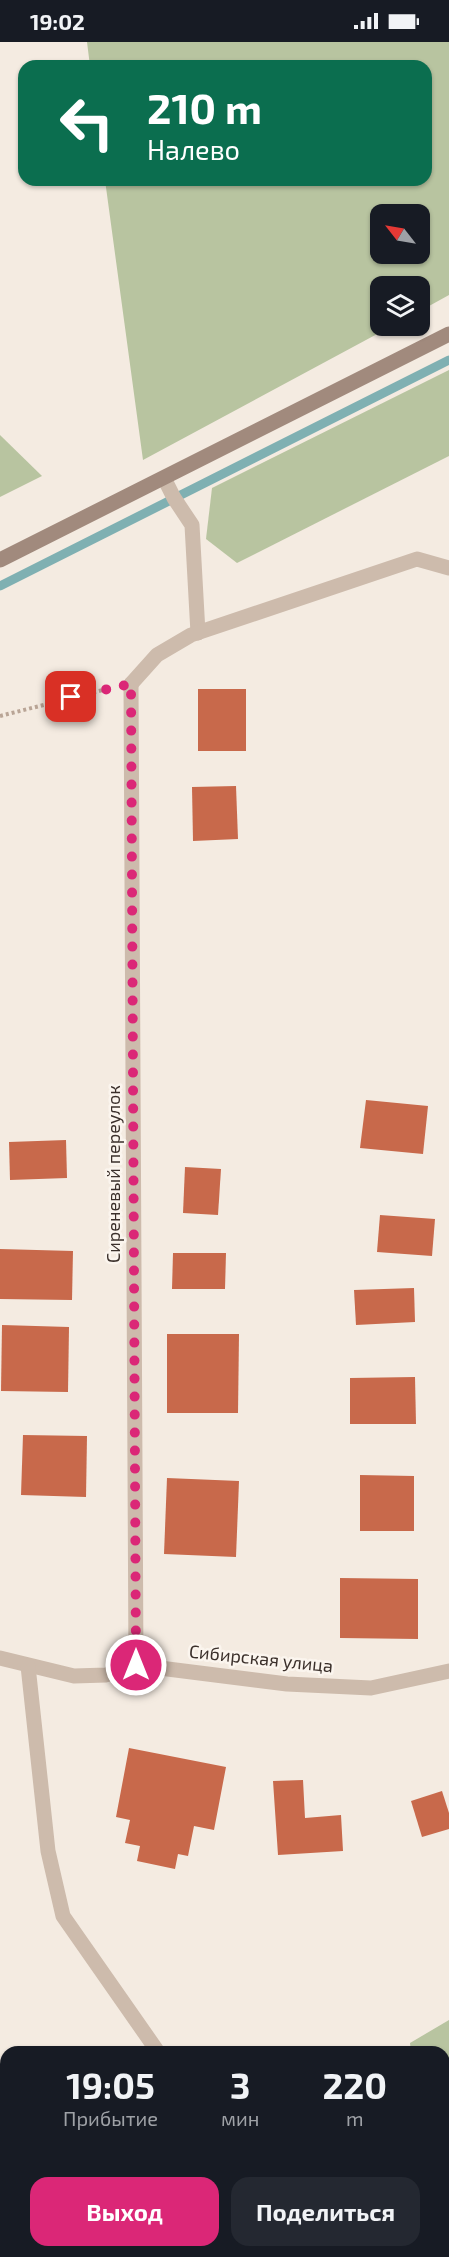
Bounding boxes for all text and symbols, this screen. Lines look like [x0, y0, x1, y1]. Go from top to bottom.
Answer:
text: 19:02 [30, 8, 85, 34]
text: 210 m [147, 82, 262, 132]
icon: left [48, 84, 126, 162]
text: Налево [147, 133, 240, 165]
north arrow [370, 204, 430, 264]
map controls [370, 204, 430, 336]
button: layers [370, 276, 430, 336]
pin [45, 671, 96, 722]
icon: arrive [54, 680, 87, 713]
street label: Сиреневый переулок [102, 1085, 124, 1263]
position arrow [104, 1633, 168, 1697]
street label: Сибирская улица [188, 1640, 334, 1677]
text: 19:05 [66, 2063, 155, 2106]
text: 3 [230, 2063, 250, 2106]
text: 220 [322, 2063, 387, 2106]
text: Прибытие [63, 2106, 158, 2130]
text: мин [221, 2106, 259, 2130]
text: m [346, 2106, 363, 2130]
button: Выход [30, 2177, 219, 2246]
button: Поделиться [231, 2177, 420, 2246]

